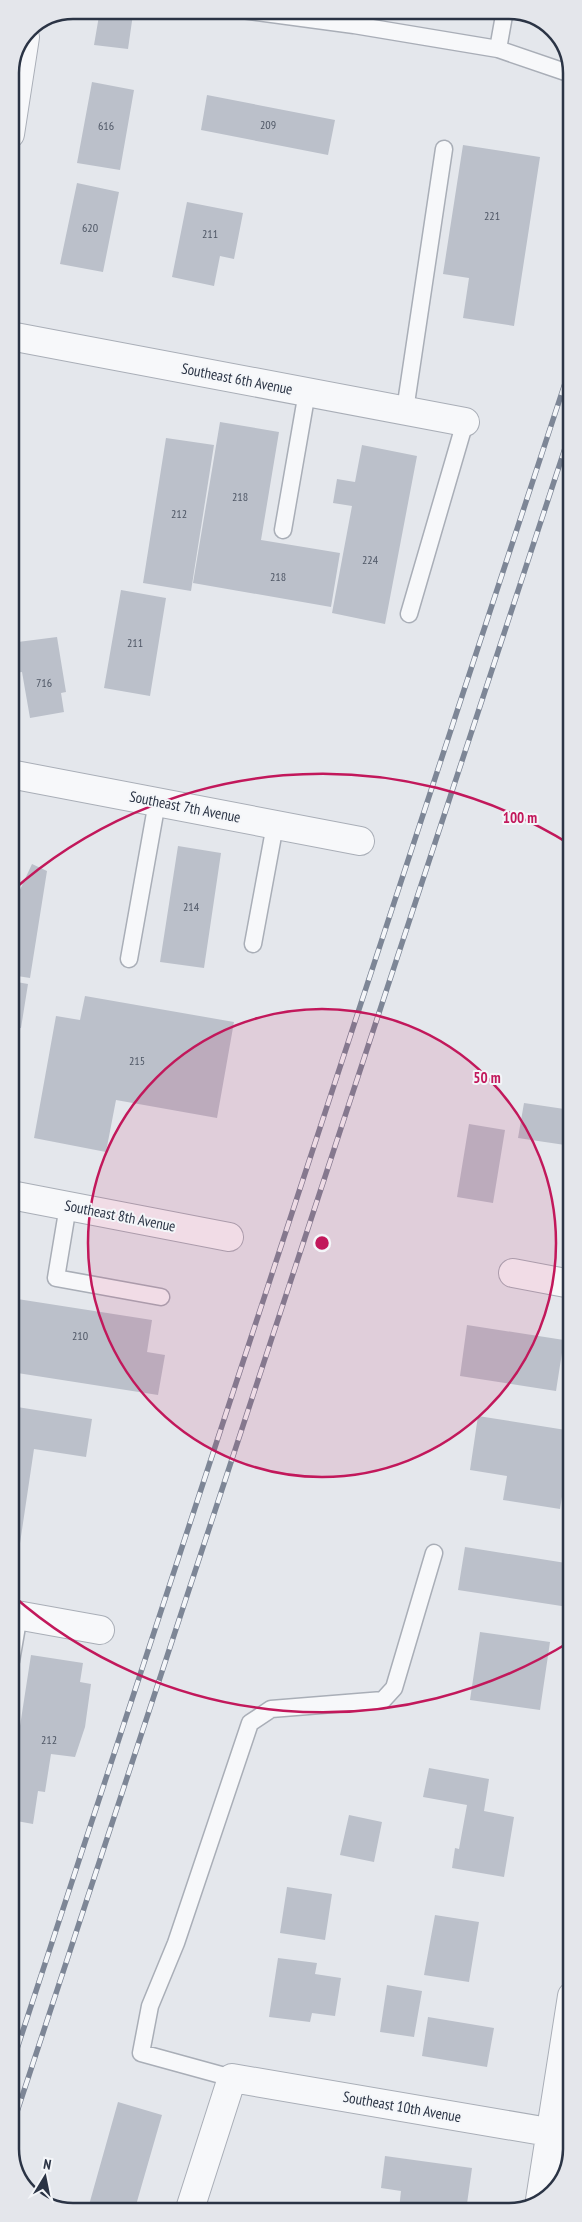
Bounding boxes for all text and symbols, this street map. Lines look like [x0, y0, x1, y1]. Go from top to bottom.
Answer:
house number: 209 [260, 117, 276, 132]
house number: 616 [98, 118, 114, 133]
house number: 221 [484, 208, 500, 223]
house number: 620 [82, 220, 98, 235]
house number: 211 [202, 226, 218, 241]
street label: Southeast 6th Avenue [180, 358, 294, 399]
house number: 218 [232, 489, 248, 504]
house number: 212 [171, 506, 187, 521]
house number: 224 [362, 552, 379, 567]
house number: 218 [270, 569, 286, 584]
house number: 211 [127, 635, 143, 650]
house number: 716 [36, 675, 52, 690]
street label: Southeast 7th Avenue [128, 786, 242, 827]
text: 100 m [503, 808, 537, 827]
house number: 214 [183, 899, 200, 914]
house number: 215 [129, 1053, 145, 1068]
text: 50 m [473, 1068, 501, 1087]
street label: Southeast 8th Avenue [63, 1195, 177, 1236]
centre of rings [313, 1234, 331, 1252]
house number: 210 [72, 1328, 88, 1343]
house number: 212 [41, 1732, 57, 1747]
street label: Southeast 10th Avenue [342, 2087, 463, 2126]
north arrow [20, 2152, 70, 2202]
text: N [42, 2155, 53, 2174]

